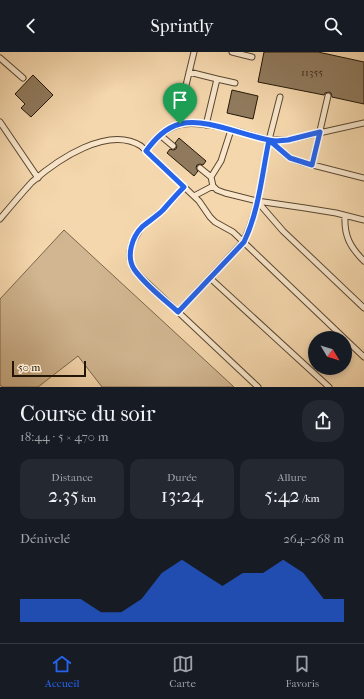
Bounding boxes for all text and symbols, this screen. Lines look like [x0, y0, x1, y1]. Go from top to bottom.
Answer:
icon: back [20, 15, 42, 37]
icon: search [322, 15, 344, 37]
text: Sprintly [151, 16, 213, 37]
house number: 11355 [301, 66, 323, 79]
pin [163, 83, 197, 124]
icon: arrive [169, 89, 191, 111]
north arrow [308, 331, 352, 375]
map controls [308, 331, 352, 375]
scale bar [12, 359, 86, 378]
text: 50 m [18, 361, 40, 374]
button: share [302, 400, 344, 442]
text: Course du soir [20, 401, 155, 427]
text: 18:44 · 5 × 470 m [20, 429, 108, 444]
text: Distance [51, 471, 93, 484]
text: Durée [167, 471, 197, 484]
text: Allure [277, 471, 307, 484]
text: 2.35 [48, 484, 79, 507]
text: 13:24 [161, 484, 203, 507]
text: 5:42 [264, 484, 300, 507]
text: km [79, 492, 96, 505]
text: /km [300, 492, 320, 505]
text: Dénivelé [20, 531, 70, 546]
text: 264–268 m [283, 531, 344, 546]
tab: Accueil [45, 653, 80, 690]
tab: Carte [169, 653, 196, 690]
tab: Favoris [286, 653, 319, 690]

